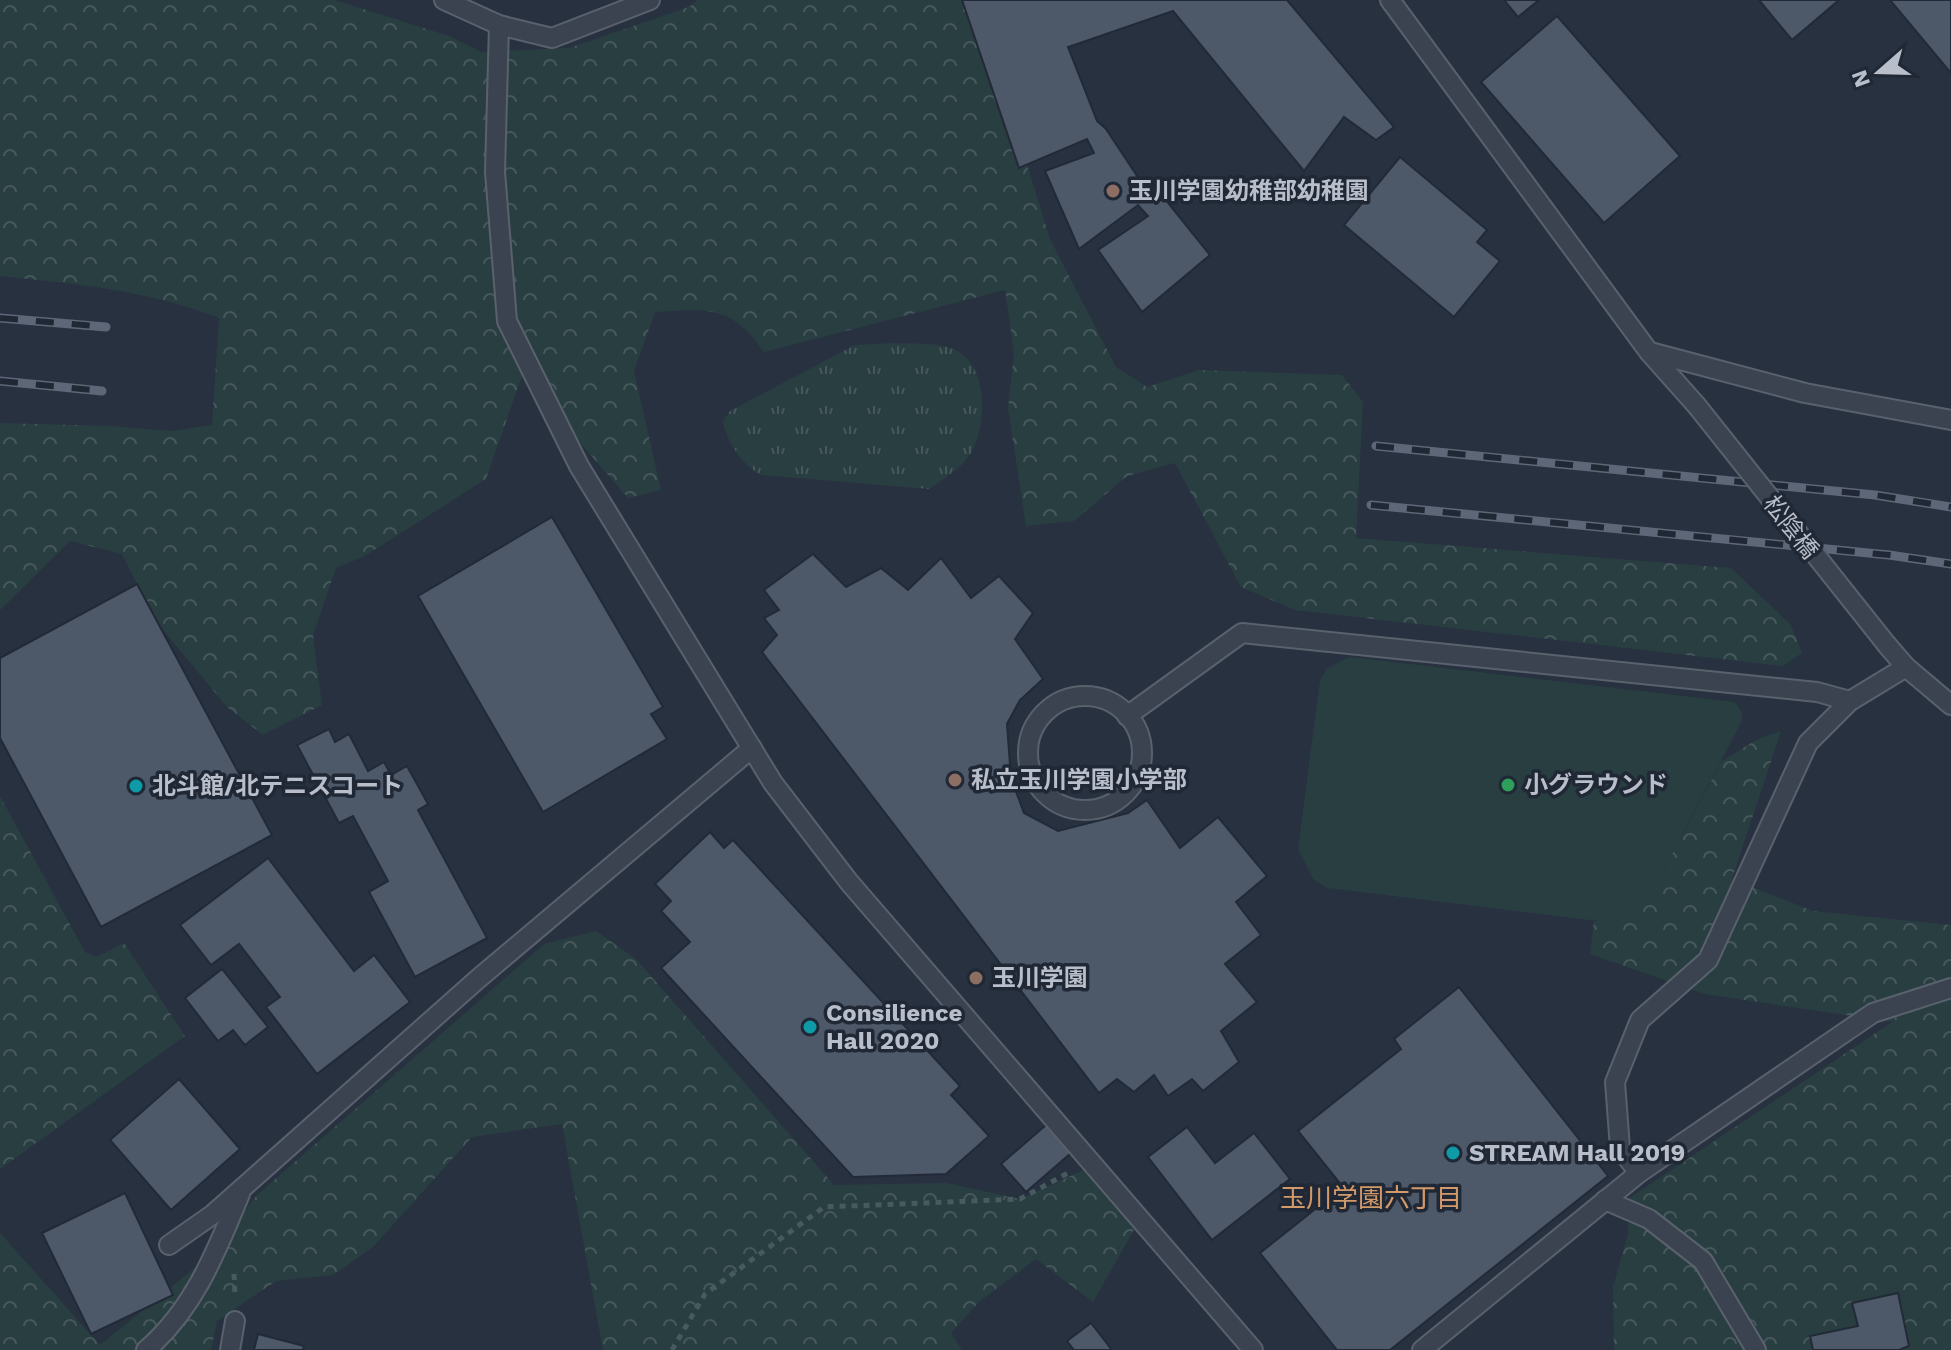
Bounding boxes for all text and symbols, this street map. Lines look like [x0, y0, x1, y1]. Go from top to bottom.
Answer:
north arrow [1839, 32, 1919, 112]
text: N [1846, 67, 1875, 91]
place label: 玉川学園幼稚部幼稚園 [1129, 177, 1369, 205]
marker: 玉川学園幼稚部幼稚園 [1104, 182, 1122, 200]
street label: 松陰橋 [1758, 490, 1824, 564]
place label: 私立玉川学園小学部 [971, 766, 1187, 794]
marker: 私立玉川学園小学部 [946, 771, 964, 789]
place label: 小グラウンド [1524, 771, 1668, 799]
place label: 北斗館/北テニスコート [152, 772, 403, 800]
marker: 小グラウンド [1499, 776, 1517, 794]
marker: 北斗館/北テニスコート [127, 777, 145, 795]
place label: 玉川学園 [992, 964, 1088, 992]
marker: 玉川学園 [967, 969, 985, 987]
place label: Consilience Hall 2020 [826, 999, 963, 1055]
marker: Consilience Hall 2020 [801, 1018, 819, 1036]
place label: STREAM Hall 2019 [1469, 1139, 1685, 1167]
marker: STREAM Hall 2019 [1444, 1144, 1462, 1162]
district label: 玉川学園六丁目 [1280, 1183, 1462, 1213]

